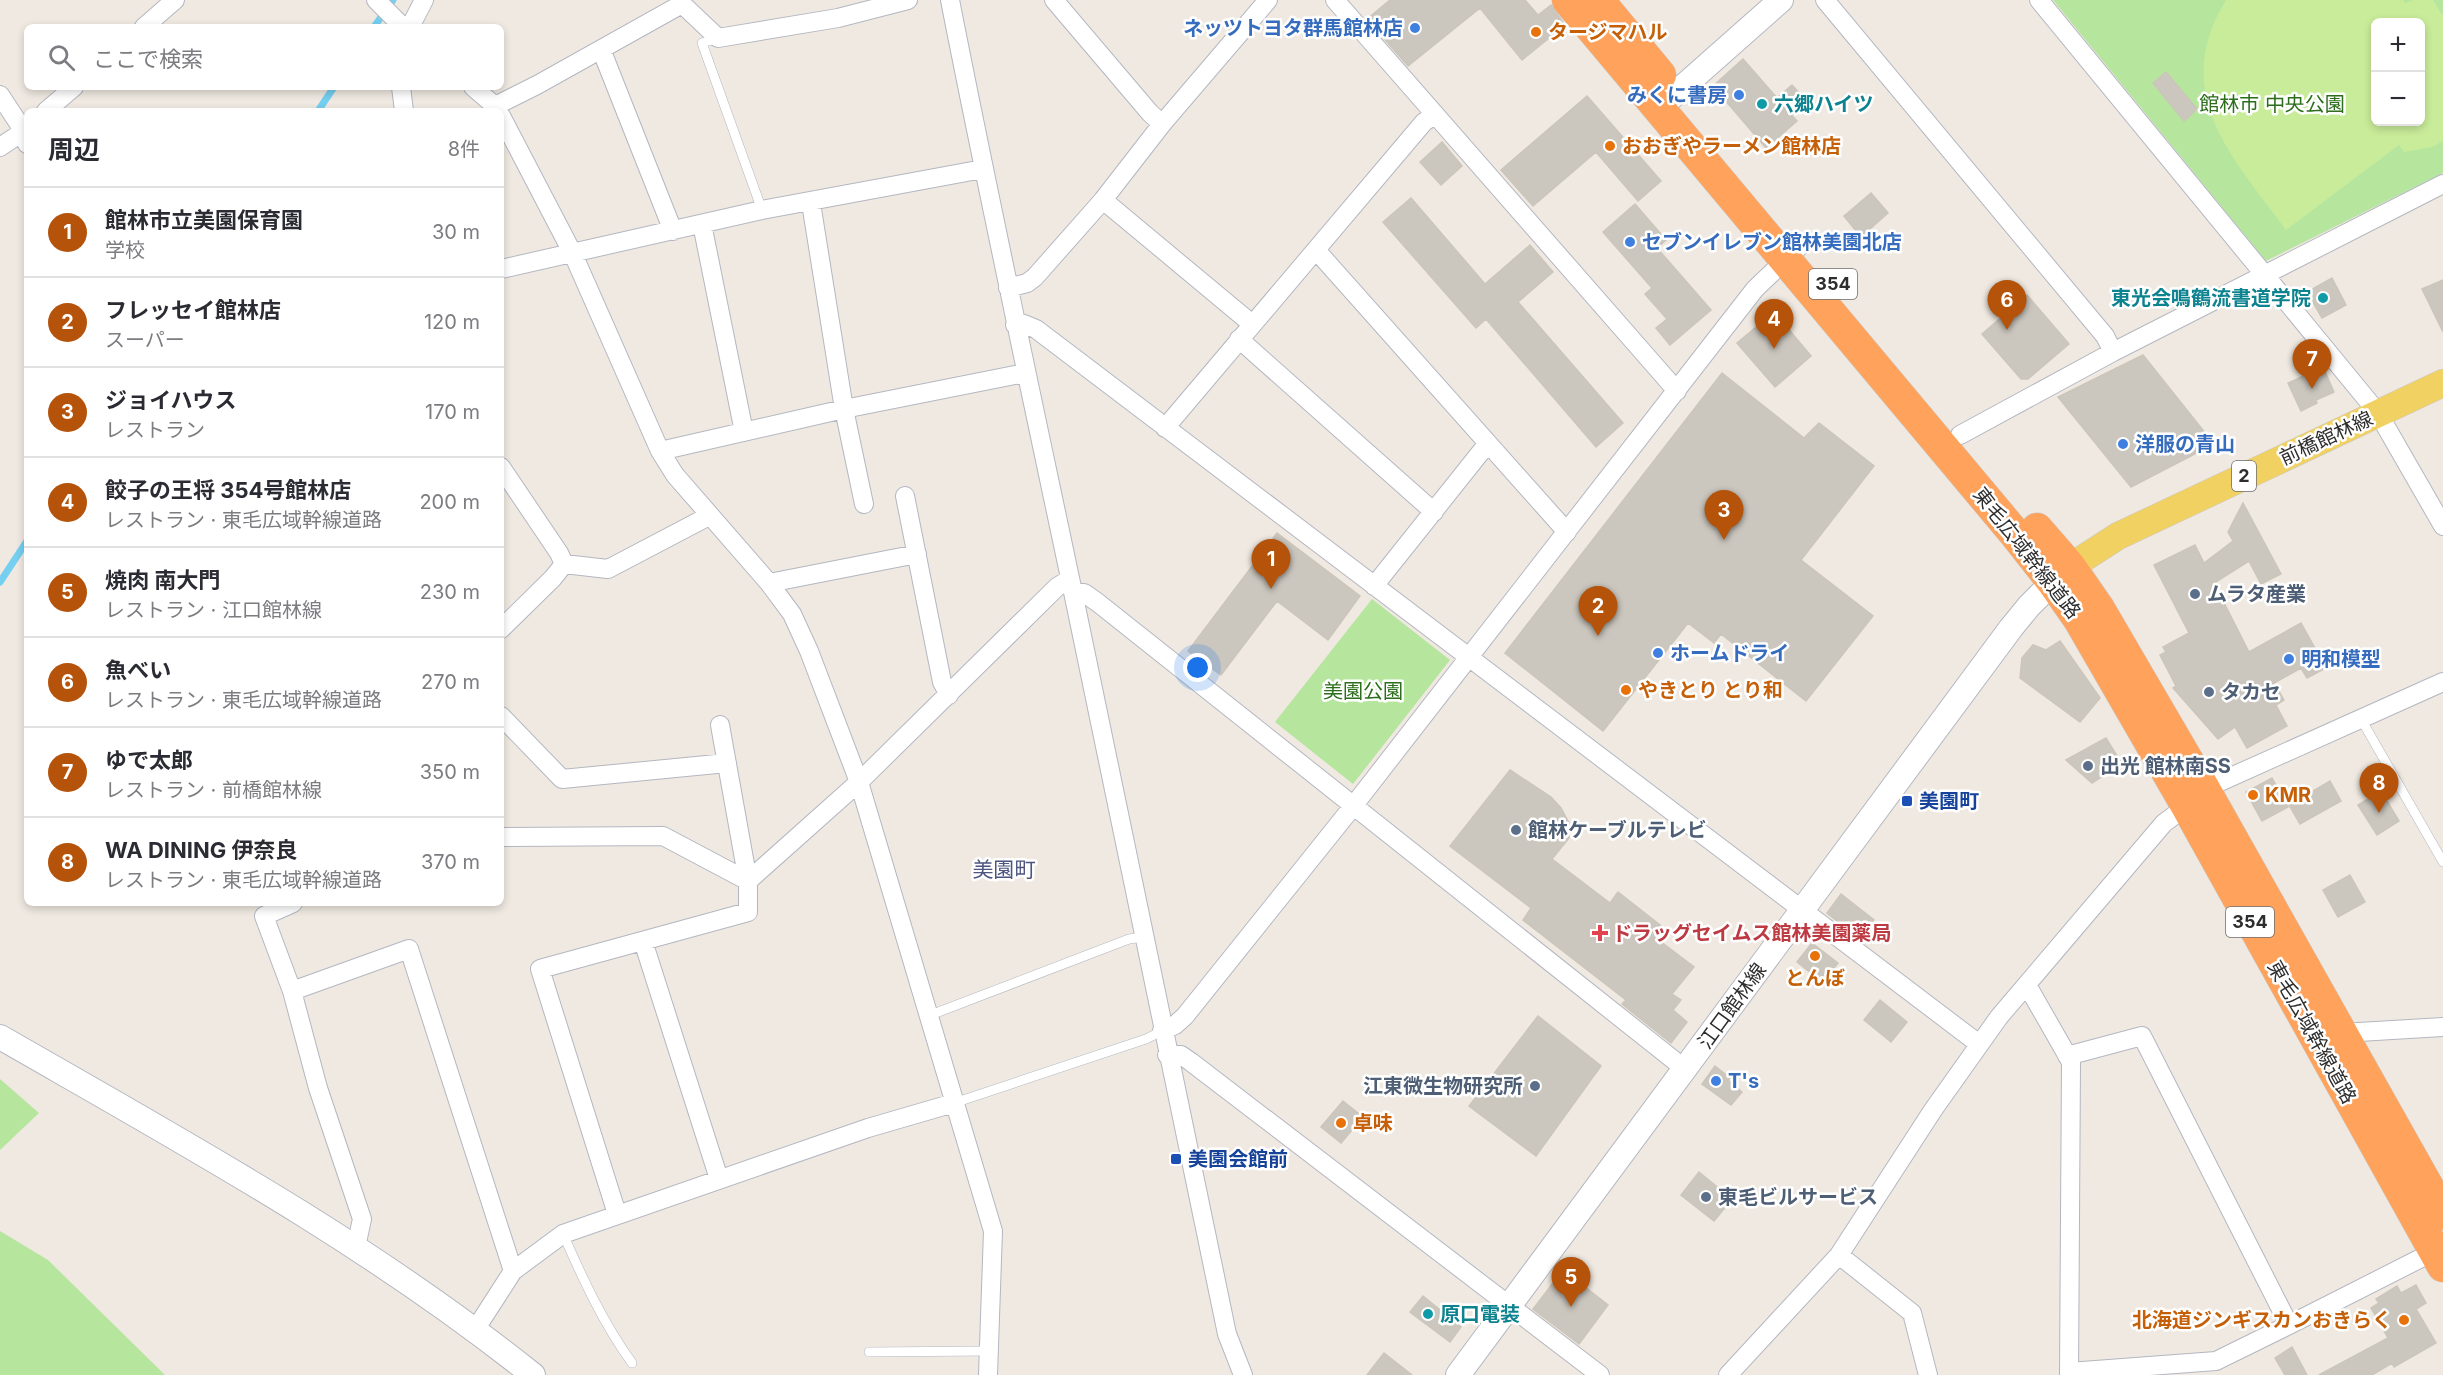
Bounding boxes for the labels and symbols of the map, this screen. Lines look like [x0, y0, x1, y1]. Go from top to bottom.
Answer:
place label: ネッツトヨタ群馬館林店 [1183, 16, 1403, 40]
place label: タージマハル [1548, 20, 1668, 44]
marker: ネッツトヨタ群馬館林店 [1408, 21, 1422, 35]
marker: タージマハル [1529, 25, 1543, 39]
place label: みくに書房 [1627, 83, 1727, 107]
marker: みくに書房 [1732, 88, 1746, 102]
place label: 六郷ハイツ [1774, 92, 1874, 116]
park label: 館林市 中央公園 [2199, 92, 2345, 116]
marker: 六郷ハイツ [1755, 97, 1769, 111]
place label: おおぎやラーメン館林店 [1622, 134, 1841, 158]
marker: おおぎやラーメン館林店 [1603, 139, 1617, 153]
place label: セブンイレブン館林美園北店 [1642, 230, 1902, 254]
marker: セブンイレブン館林美園北店 [1623, 235, 1637, 249]
road number: 354 [1809, 269, 1857, 299]
pin: 6 [1988, 280, 2026, 330]
place label: 東光会鳴鶴流書道学院 [2111, 286, 2311, 310]
marker: 東光会鳴鶴流書道学院 [2316, 291, 2330, 305]
pin: 4 [1754, 300, 1794, 349]
pin: 7 [2292, 340, 2332, 389]
street label: 前橋館林線 [2276, 406, 2376, 470]
place label: 洋服の青山 [2135, 432, 2235, 456]
marker: 洋服の青山 [2116, 437, 2130, 451]
road number: 2 [2232, 461, 2256, 491]
street label: 東毛広域幹線道路 [1968, 483, 2086, 623]
pin: 3 [1704, 490, 1744, 540]
pin: 1 [1252, 540, 1290, 589]
place label: ムラタ産業 [2207, 582, 2306, 606]
pin: 2 [1578, 586, 1618, 636]
marker: ムラタ産業 [2188, 587, 2202, 601]
place label: ホームドライ [1670, 641, 1789, 665]
marker: ホームドライ [1651, 646, 1665, 660]
place label: 明和模型 [2301, 647, 2381, 671]
marker: 明和模型 [2282, 652, 2296, 666]
your location [1183, 653, 1212, 682]
place label: やきとり とり和 [1638, 678, 1783, 702]
park label: 美園公園 [1323, 679, 1403, 703]
place label: タカセ [2221, 680, 2281, 704]
marker: やきとり とり和 [1619, 683, 1633, 697]
marker: タカセ [2202, 685, 2216, 699]
place label: 出光 館林南SS [2100, 754, 2231, 778]
marker: 出光 館林南SS [2081, 759, 2095, 773]
pin: 8 [2360, 764, 2398, 813]
place label: KMR [2265, 783, 2311, 807]
marker: KMR [2246, 788, 2260, 802]
place label: 美園町 [1919, 789, 1979, 813]
marker: 美園町 [1900, 794, 1914, 808]
place label: 館林ケーブルテレビ [1528, 818, 1707, 842]
marker: 館林ケーブルテレビ [1509, 823, 1523, 837]
district label: 美園町 [973, 857, 1036, 882]
road number: 354 [2226, 907, 2274, 937]
place label: ドラッグセイムス館林美園薬局 [1612, 921, 1892, 945]
marker: ドラッグセイムス館林美園薬局 [1593, 926, 1607, 940]
marker: とんぼ [1808, 949, 1822, 963]
street label: 東毛広域幹線道路 [2263, 956, 2361, 1108]
street label: 江口館林線 [1693, 958, 1771, 1054]
place label: とんぼ [1785, 966, 1845, 990]
place label: T's [1728, 1069, 1759, 1093]
place label: 江東微生物研究所 [1363, 1074, 1523, 1098]
marker: T's [1709, 1074, 1723, 1088]
marker: 江東微生物研究所 [1528, 1079, 1542, 1093]
place label: 卓味 [1353, 1111, 1393, 1135]
marker: 卓味 [1334, 1116, 1348, 1130]
place label: 美園会館前 [1188, 1147, 1288, 1171]
marker: 美園会館前 [1169, 1152, 1183, 1166]
place label: 東毛ビルサービス [1718, 1185, 1878, 1209]
marker: 東毛ビルサービス [1699, 1190, 1713, 1204]
pin: 5 [1552, 1258, 1590, 1307]
place label: 原口電装 [1440, 1302, 1520, 1326]
marker: 原口電装 [1421, 1307, 1435, 1321]
place label: 北海道ジンギスカンおきらく [2132, 1308, 2392, 1332]
marker: 北海道ジンギスカンおきらく [2397, 1313, 2411, 1327]

